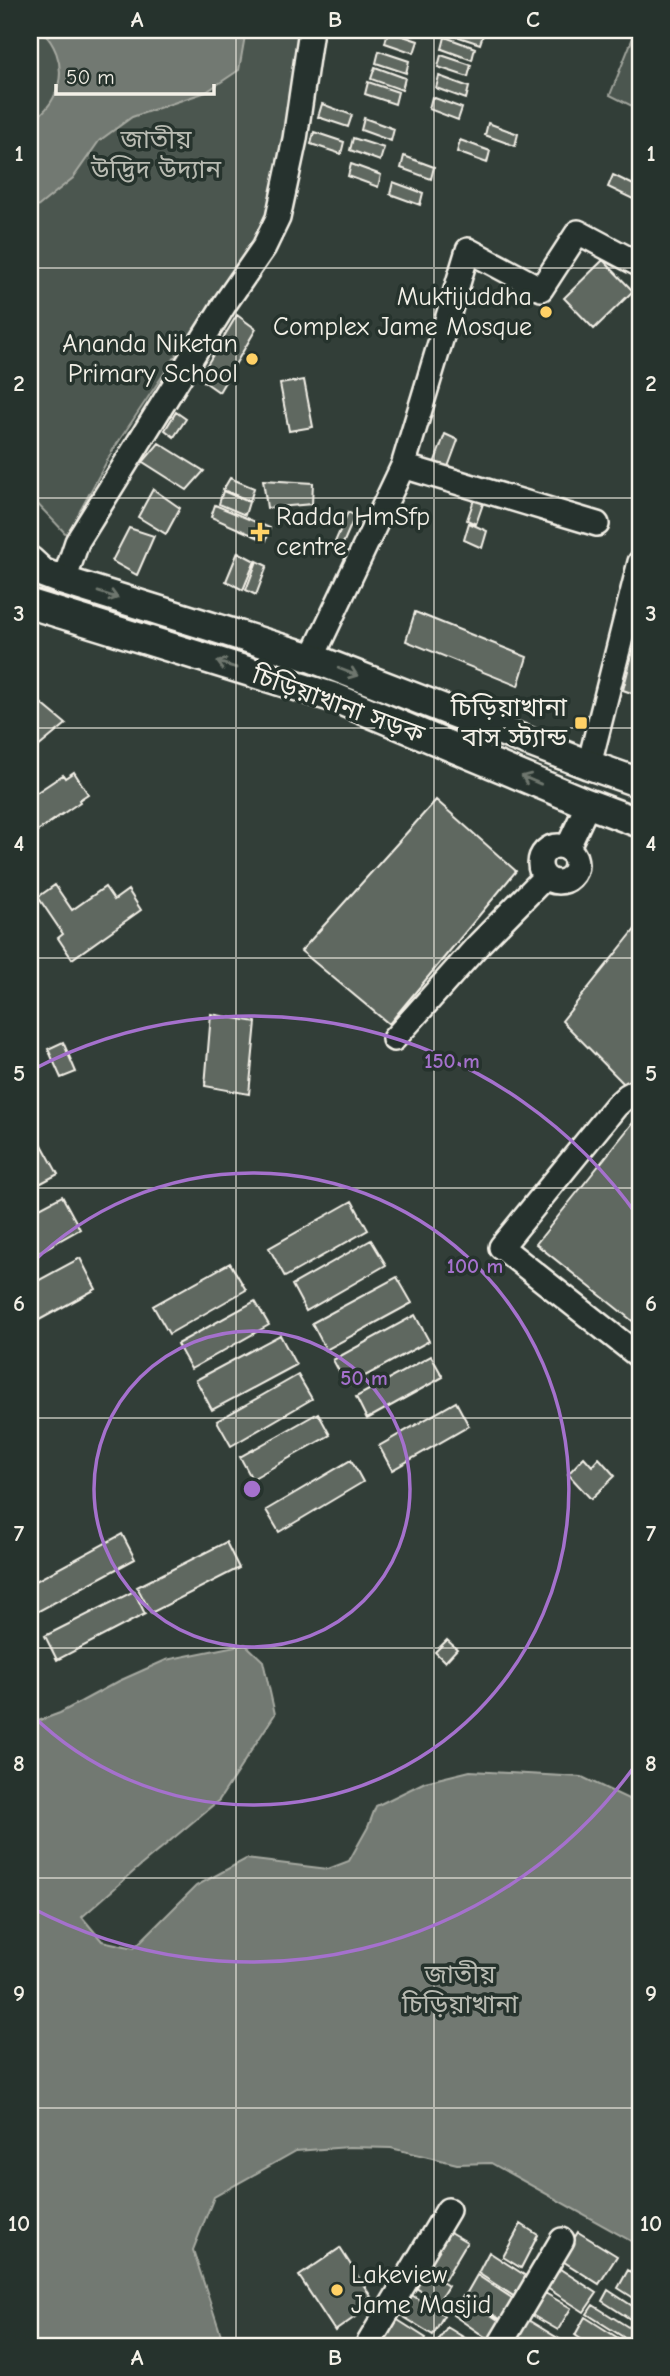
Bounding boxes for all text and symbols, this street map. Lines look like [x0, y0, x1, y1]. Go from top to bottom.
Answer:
text: A [131, 6, 144, 33]
text: B [328, 6, 342, 33]
text: C [526, 6, 540, 33]
scale bar [56, 52, 214, 96]
text: 50 m [66, 65, 115, 89]
park label: জাতীয় উদ্ভিদ উদ্যান [90, 125, 221, 185]
text: 1 [14, 140, 24, 167]
text: 1 [646, 140, 656, 167]
place label: Muktijuddha Complex Jame Mosque [273, 282, 532, 342]
marker: Muktijuddha Complex Jame Mosque [538, 304, 554, 320]
place label: Ananda Niketan Primary School [62, 329, 238, 389]
marker: Ananda Niketan Primary School [244, 351, 260, 367]
text: 2 [13, 370, 25, 397]
text: 2 [645, 370, 657, 397]
place label: Radda HmSfp centre [276, 502, 430, 562]
marker: Radda HmSfp centre [250, 522, 270, 542]
one-way arrow [97, 589, 119, 602]
text: 3 [13, 600, 25, 627]
text: 3 [645, 600, 657, 627]
one-way arrow [216, 657, 238, 670]
street label: চিড়িয়াখানা সড়ক [247, 660, 429, 750]
one-way arrow [336, 667, 358, 679]
place label: চিড়িয়াখানা বাস স্ট্যান্ড [450, 693, 568, 753]
marker: চিড়িয়াখানা বাস স্ট্যান্ড [573, 715, 589, 731]
one-way arrow [521, 773, 542, 786]
text: 4 [14, 830, 25, 857]
text: 4 [646, 830, 657, 857]
text: 150 m [424, 1049, 480, 1073]
text: 5 [13, 1060, 25, 1087]
text: 5 [645, 1060, 657, 1087]
text: 100 m [447, 1254, 503, 1278]
text: 6 [13, 1290, 25, 1317]
text: 6 [645, 1290, 657, 1317]
text: 50 m [340, 1366, 388, 1390]
centre of rings [240, 1477, 264, 1501]
text: 7 [14, 1520, 25, 1547]
text: 7 [646, 1520, 657, 1547]
text: 8 [13, 1750, 25, 1777]
text: 8 [645, 1750, 657, 1777]
park label: জাতীয় চিড়িয়াখানা [401, 1960, 519, 2020]
text: 9 [13, 1980, 25, 2007]
text: 9 [645, 1980, 657, 2007]
text: 10 [8, 2210, 30, 2237]
text: 10 [640, 2210, 662, 2237]
place label: Lakeview Jame Masjid [351, 2260, 491, 2320]
marker: Lakeview Jame Masjid [329, 2282, 345, 2298]
text: A [131, 2344, 144, 2371]
text: B [328, 2344, 342, 2371]
text: C [526, 2344, 540, 2371]

